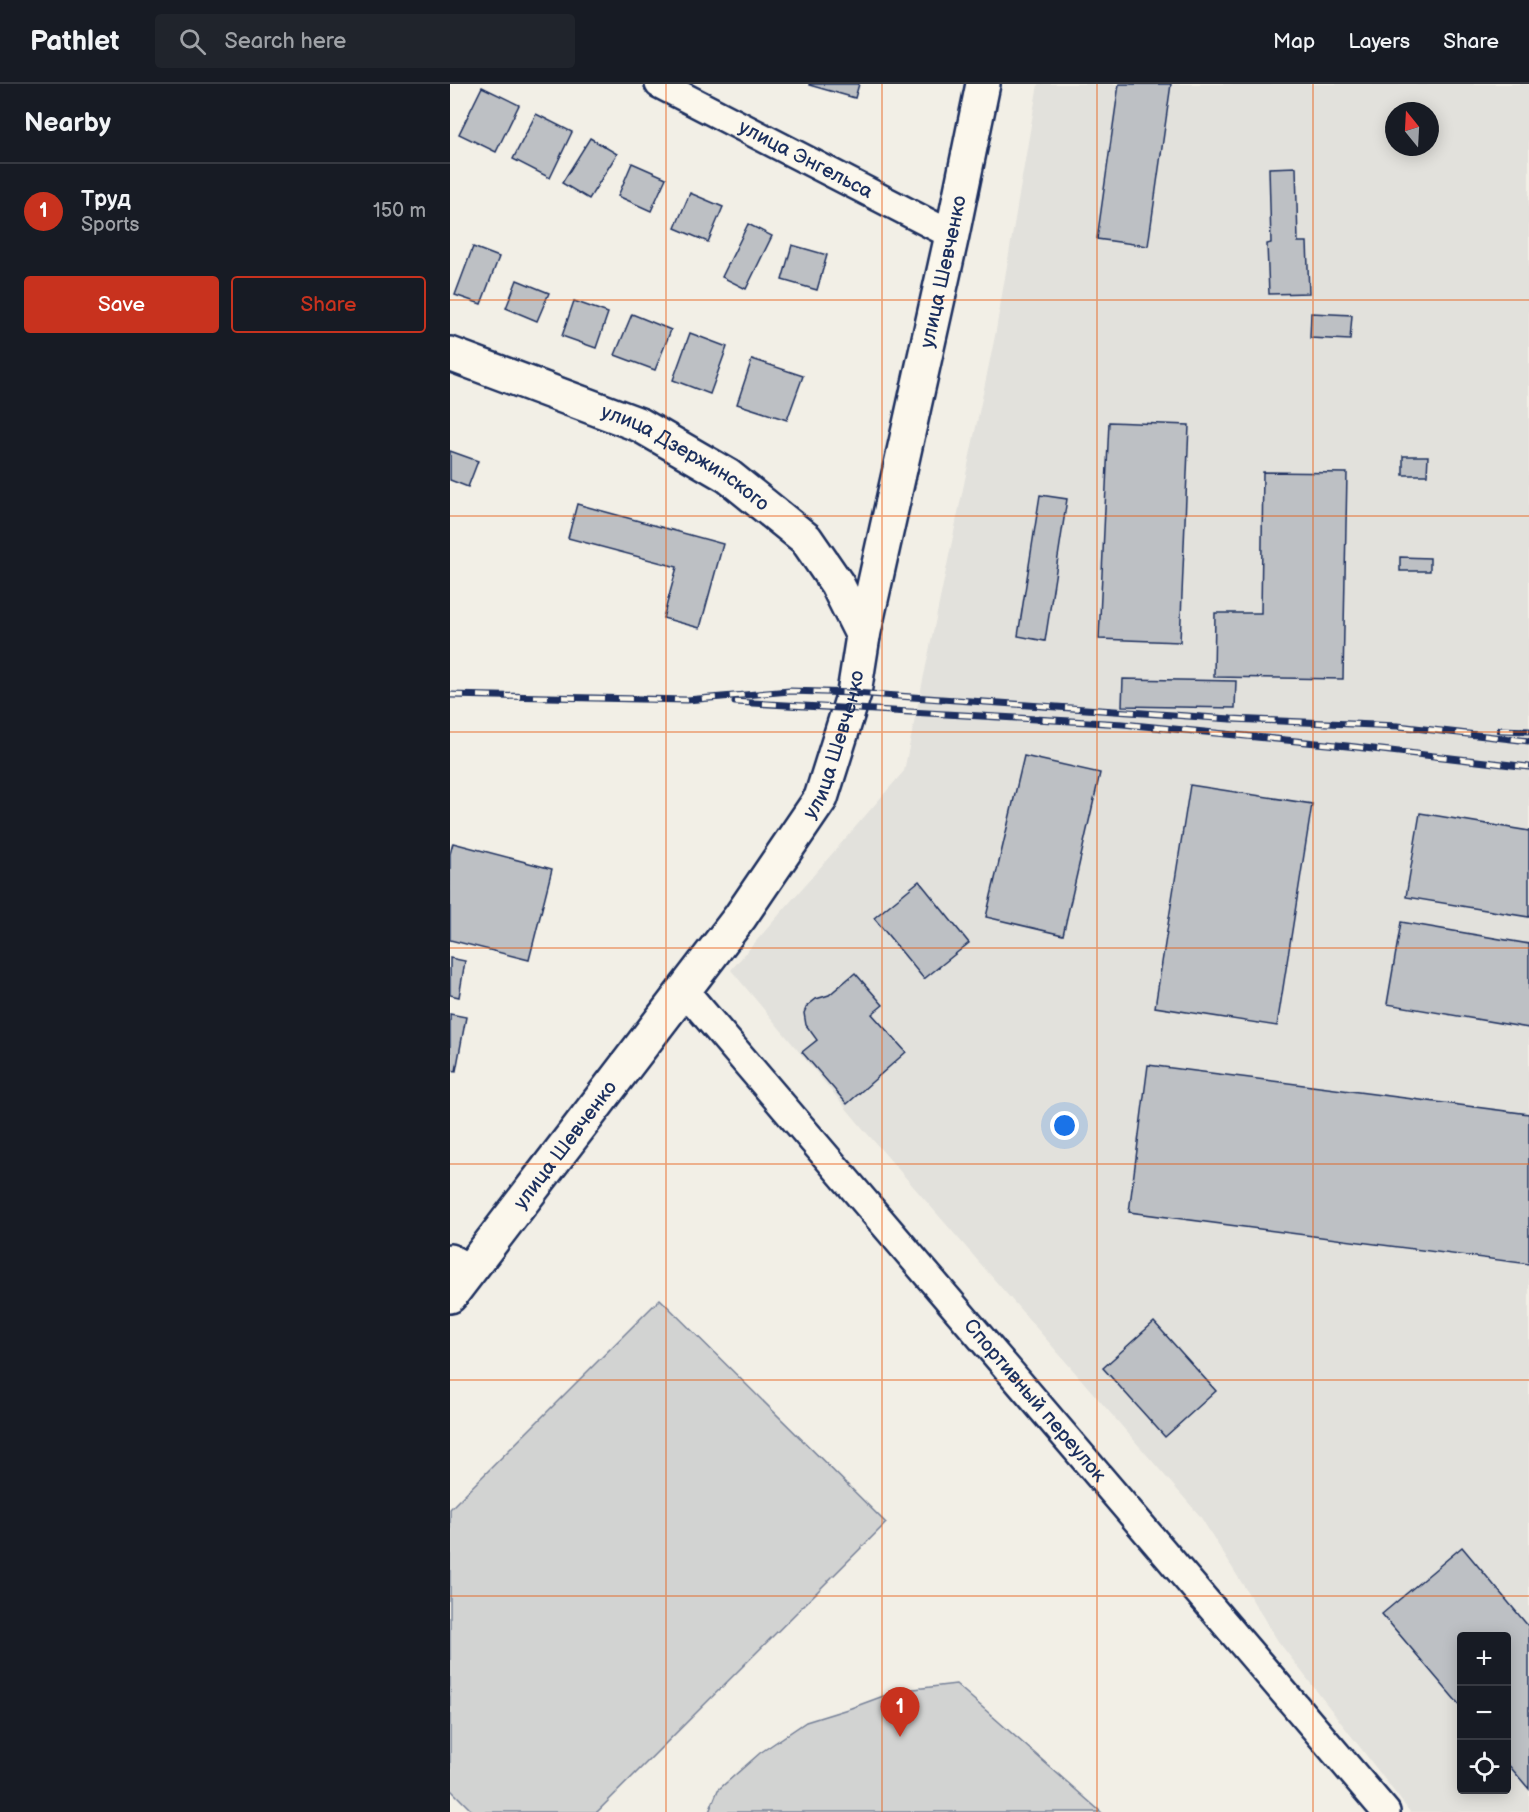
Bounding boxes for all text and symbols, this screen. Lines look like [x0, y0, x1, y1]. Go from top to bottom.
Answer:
search box [155, 14, 575, 68]
text: Pathlet [30, 25, 119, 58]
icon: search [176, 25, 209, 58]
text: Search here [224, 28, 346, 55]
text: Map [1273, 29, 1315, 54]
text: Layers [1348, 29, 1410, 54]
text: Share [1443, 29, 1499, 54]
north arrow [1385, 102, 1439, 156]
text: Nearby [24, 108, 111, 139]
street label: улица Энгельса [735, 115, 877, 204]
text: Труд [81, 186, 131, 213]
street label: улица Шевченко [915, 193, 972, 350]
text: 1 [39, 199, 48, 223]
text: 150 m [373, 199, 426, 223]
text: Sports [81, 213, 139, 237]
button: Save [24, 276, 219, 333]
button: Share [231, 276, 426, 333]
street label: улица Дзержинского [598, 400, 774, 516]
street label: улица Шевченко [798, 669, 869, 824]
street label: улица Шевченко [509, 1076, 622, 1214]
your location [1050, 1111, 1079, 1140]
street label: Спортивный переулок [958, 1314, 1111, 1487]
map controls [1457, 1632, 1511, 1794]
button: + [1457, 1632, 1511, 1686]
button: − [1457, 1686, 1511, 1740]
pin: 1 [880, 1688, 920, 1737]
button: locate [1457, 1740, 1511, 1794]

